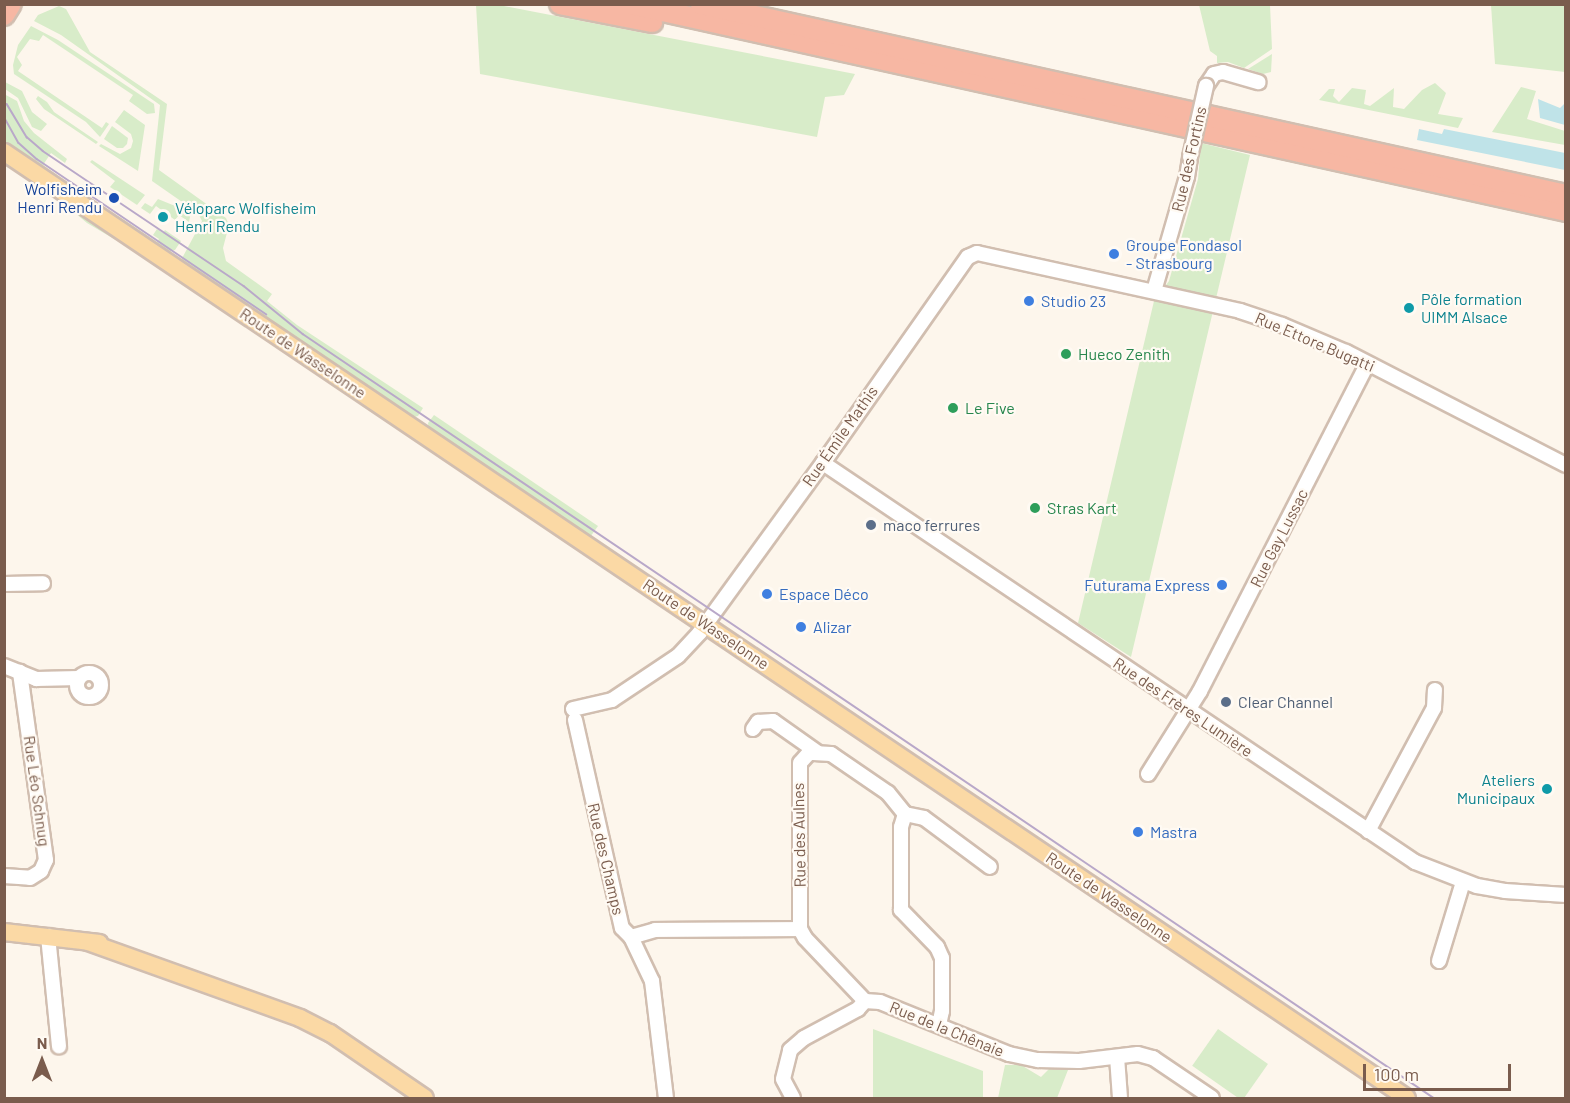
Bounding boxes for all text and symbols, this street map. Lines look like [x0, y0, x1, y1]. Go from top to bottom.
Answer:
street label: Rue des Fortins [1168, 104, 1210, 214]
place label: Wolfisheim Henri Rendu [17, 179, 102, 217]
marker: Wolfisheim Henri Rendu [107, 191, 121, 205]
place label: Véloparc Wolfisheim Henri Rendu [175, 198, 316, 236]
marker: Véloparc Wolfisheim Henri Rendu [156, 210, 170, 224]
place label: Groupe Fondasol - Strasbourg [1126, 235, 1242, 273]
marker: Groupe Fondasol - Strasbourg [1107, 247, 1121, 261]
place label: Pôle formation UIMM Alsace [1421, 289, 1522, 327]
place label: Studio 23 [1041, 291, 1106, 311]
marker: Studio 23 [1022, 294, 1036, 308]
marker: Pôle formation UIMM Alsace [1402, 301, 1416, 315]
street label: Route de Wasselonne [236, 304, 370, 402]
street label: Rue Ettore Bugatti [1252, 308, 1378, 376]
place label: Hueco Zenith [1078, 344, 1170, 364]
marker: Hueco Zenith [1059, 347, 1073, 361]
street label: Rue Émile Mathis [798, 382, 882, 490]
place label: Le Five [965, 398, 1015, 418]
marker: Le Five [946, 401, 960, 415]
street label: Rue Gay Lussac [1246, 486, 1312, 590]
place label: Stras Kart [1047, 498, 1117, 518]
marker: Stras Kart [1028, 501, 1042, 515]
place label: maco ferrures [883, 515, 980, 535]
marker: maco ferrures [864, 518, 878, 532]
street label: Route de Wasselonne [639, 575, 773, 673]
place label: Futurama Express [1084, 575, 1210, 595]
marker: Futurama Express [1215, 578, 1229, 592]
place label: Espace Déco [779, 584, 869, 604]
marker: Espace Déco [760, 587, 774, 601]
place label: Alizar [813, 617, 852, 637]
marker: Alizar [794, 620, 808, 634]
street label: Rue des Frères Lumière [1110, 653, 1256, 761]
place label: Clear Channel [1238, 692, 1333, 712]
marker: Clear Channel [1219, 695, 1233, 709]
street label: Rue Léo Schnug [20, 734, 54, 848]
place label: Ateliers Municipaux [1457, 770, 1535, 808]
marker: Ateliers Municipaux [1540, 782, 1554, 796]
street label: Rue des Aulnes [788, 783, 810, 887]
street label: Rue des Champs [584, 801, 628, 917]
place label: Mastra [1150, 822, 1197, 842]
marker: Mastra [1131, 825, 1145, 839]
street label: Route de Wasselonne [1042, 848, 1176, 946]
street label: Rue de la Chênaie [887, 997, 1007, 1061]
north arrow [12, 1031, 72, 1091]
text: N [37, 1033, 47, 1052]
scale bar [1366, 1052, 1514, 1090]
text: 100 m [1374, 1063, 1419, 1085]

